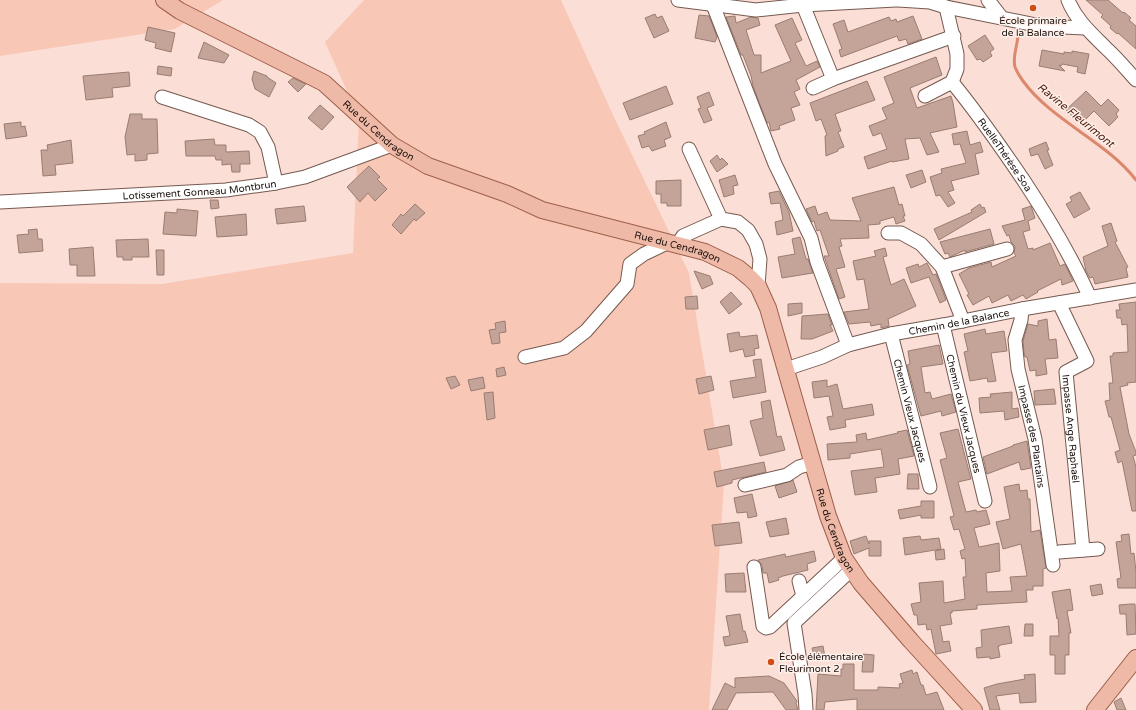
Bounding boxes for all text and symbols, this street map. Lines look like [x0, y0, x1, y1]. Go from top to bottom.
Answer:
marker: École primaire de la Balance [1028, 3, 1038, 13]
place label: École primaire de la Balance [999, 15, 1067, 39]
water label: Ravine Fleurimont [1035, 80, 1118, 151]
street label: Rue du Cendragon [340, 98, 416, 164]
street label: RuelleThérèse Soa [975, 116, 1034, 194]
street label: Lotissement Gonneau Montbrun [122, 178, 277, 202]
street label: Rue du Cendragon [633, 229, 722, 266]
street label: Chemin de la Balance [908, 307, 1011, 338]
street label: Chemin du Vieux Jacques [943, 353, 983, 474]
street label: Chemin Vieux Jacques [891, 358, 929, 464]
street label: Impasse Ange Raphaël [1059, 374, 1082, 483]
street label: Impasse des Plantains [1015, 384, 1047, 489]
street label: Rue du Cendragon [813, 487, 857, 575]
place label: École élémentaire Fleurimont 2 [779, 651, 864, 675]
marker: École élémentaire Fleurimont 2 [766, 657, 776, 667]

